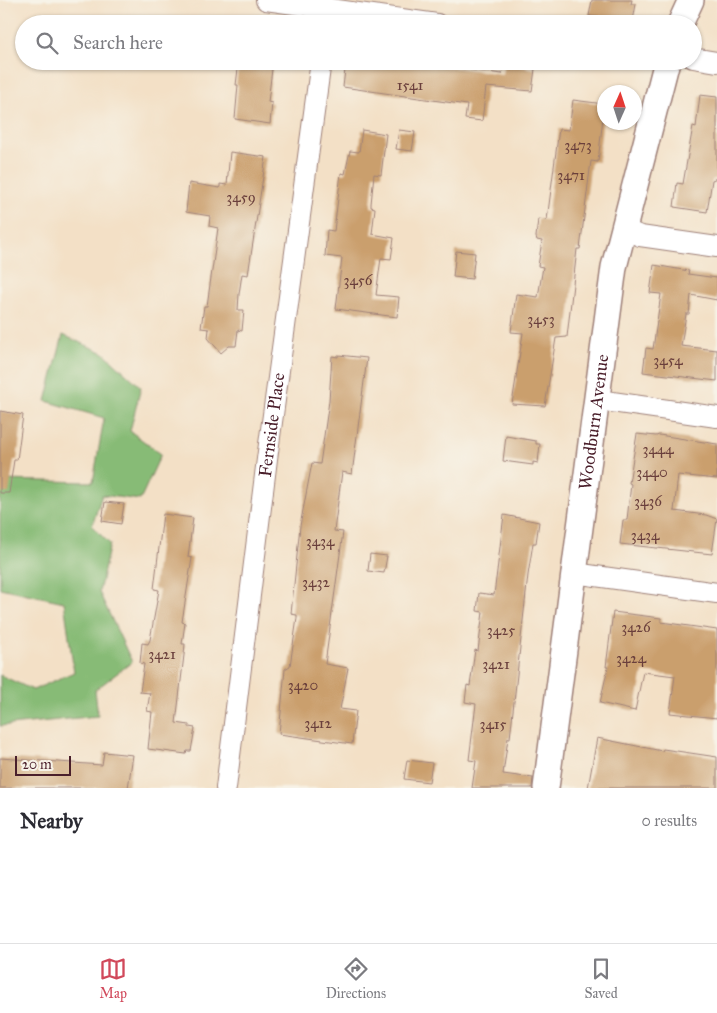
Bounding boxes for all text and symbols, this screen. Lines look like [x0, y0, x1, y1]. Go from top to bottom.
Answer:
search box [15, 15, 702, 70]
icon: search [33, 29, 61, 57]
text: Search here [73, 31, 163, 54]
house number: 1541 [397, 76, 423, 94]
north arrow [597, 85, 642, 130]
house number: 3473 [564, 136, 592, 154]
house number: 3471 [557, 166, 585, 184]
house number: 3459 [226, 188, 256, 206]
house number: 3456 [343, 271, 374, 289]
house number: 3453 [527, 310, 555, 328]
house number: 3454 [653, 351, 683, 369]
street label: Woodburn Avenue [574, 353, 614, 491]
street label: Fernside Place [254, 371, 290, 478]
house number: 3444 [642, 440, 674, 458]
house number: 3440 [636, 463, 668, 481]
house number: 3436 [634, 492, 663, 510]
house number: 3434 [631, 526, 660, 544]
house number: 3434 [306, 532, 335, 550]
house number: 3432 [302, 573, 330, 591]
house number: 3426 [621, 618, 652, 636]
house number: 3425 [487, 621, 515, 639]
house number: 3421 [148, 645, 176, 663]
house number: 3424 [616, 649, 647, 667]
house number: 3421 [482, 655, 510, 673]
house number: 3420 [288, 676, 318, 694]
house number: 3412 [304, 714, 332, 732]
house number: 3415 [479, 715, 507, 733]
scale bar [15, 753, 71, 776]
text: 20 m [22, 756, 52, 773]
text: Nearby [20, 808, 83, 834]
text: 0 results [642, 811, 697, 830]
tab: Map [99, 955, 127, 1002]
tab: Directions [326, 955, 386, 1002]
tab: Saved [585, 955, 618, 1002]

